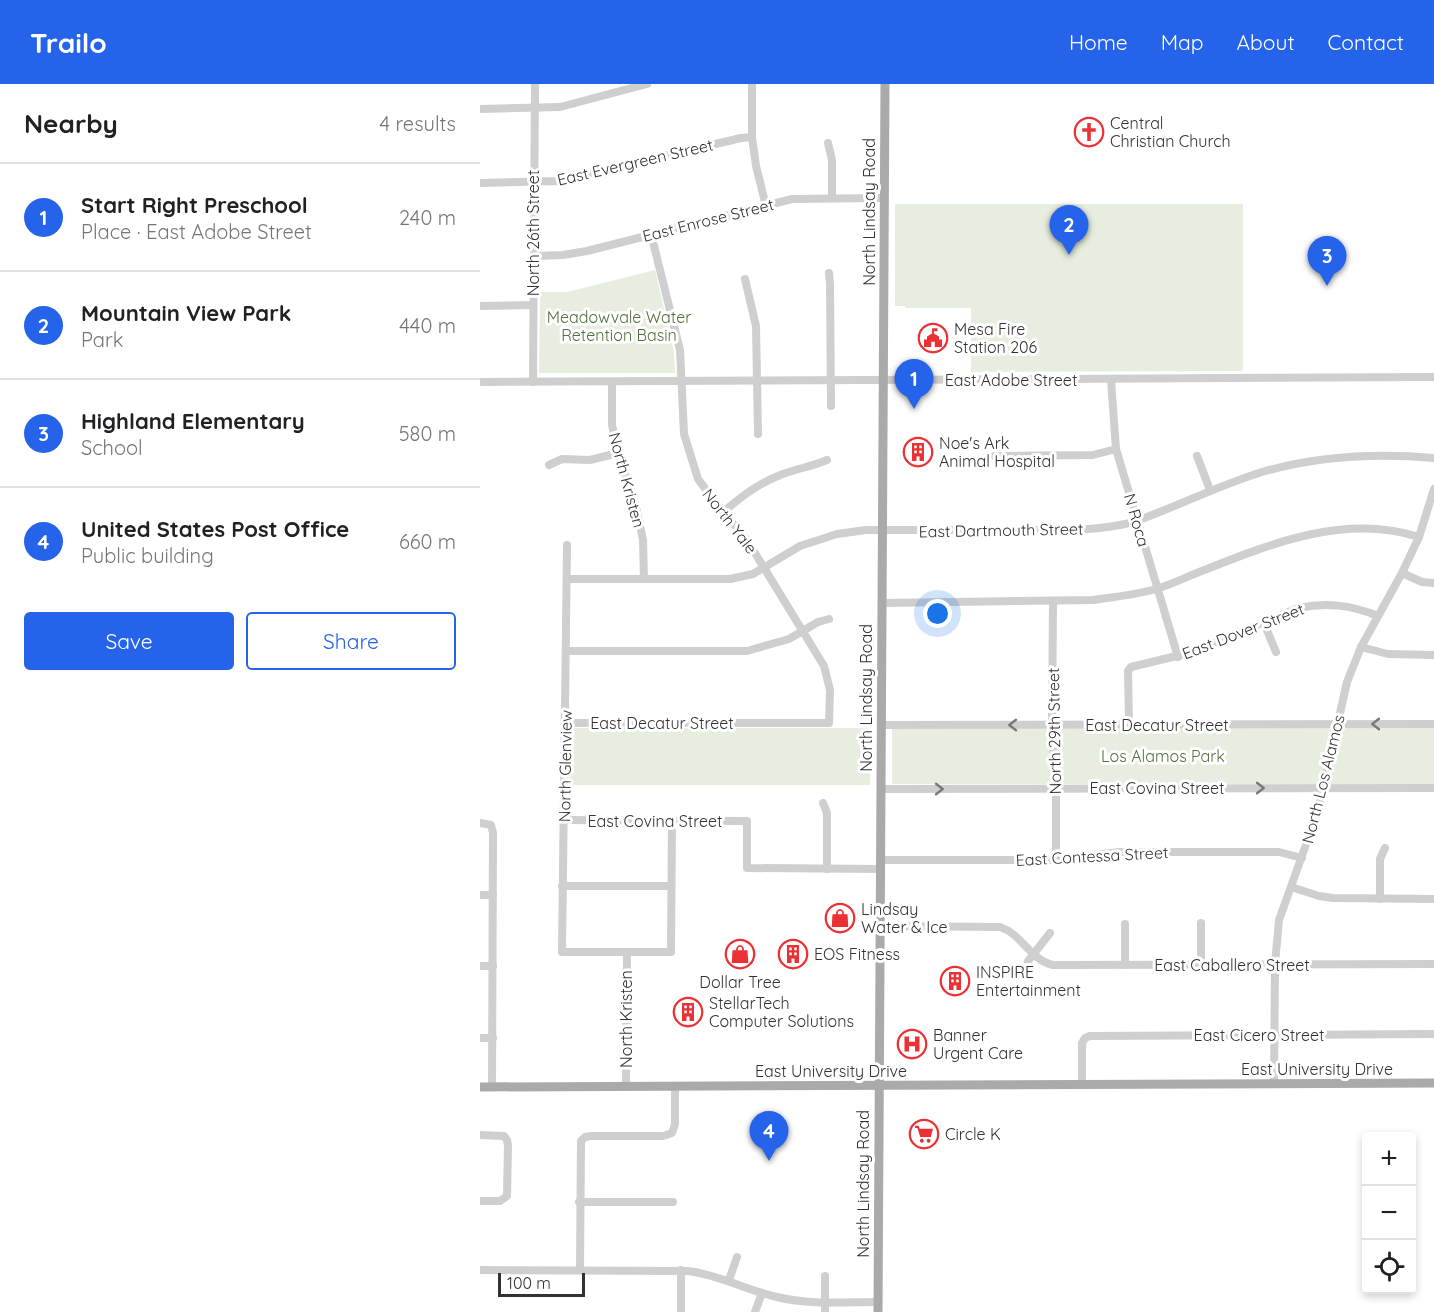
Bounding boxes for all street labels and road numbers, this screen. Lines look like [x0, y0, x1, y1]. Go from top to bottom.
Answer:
street label: East Evergreen Street [555, 134, 715, 190]
street label: North Lindsay Road [859, 138, 879, 286]
street label: North 26th Street [523, 170, 543, 296]
street label: East Enrose Street [640, 194, 776, 246]
street label: East Adobe Street [945, 370, 1077, 390]
street label: North Kristen [605, 430, 649, 530]
street label: North Yale [698, 484, 762, 558]
street label: N Roca [1120, 491, 1154, 549]
street label: East Dartmouth Street [918, 519, 1084, 541]
street label: East Dover Street [1179, 599, 1307, 663]
street label: North Lindsay Road [856, 624, 876, 772]
street label: North 29th Street [1043, 667, 1065, 795]
street label: North Glenview [554, 710, 576, 822]
street label: East Decatur Street [590, 713, 734, 733]
street label: North Los Alamos [1297, 713, 1349, 845]
street label: East Decatur Street [1085, 715, 1229, 735]
street label: East Covina Street [1089, 778, 1225, 798]
street label: East Covina Street [587, 811, 723, 831]
street label: East Contessa Street [1015, 842, 1169, 870]
street label: East Caballero Street [1154, 955, 1310, 975]
street label: North Kristen [616, 970, 636, 1068]
street label: East Cicero Street [1194, 1025, 1324, 1045]
street label: East University Drive [1241, 1059, 1393, 1079]
street label: East University Drive [755, 1061, 907, 1081]
street label: North Lindsay Road [853, 1110, 873, 1258]

